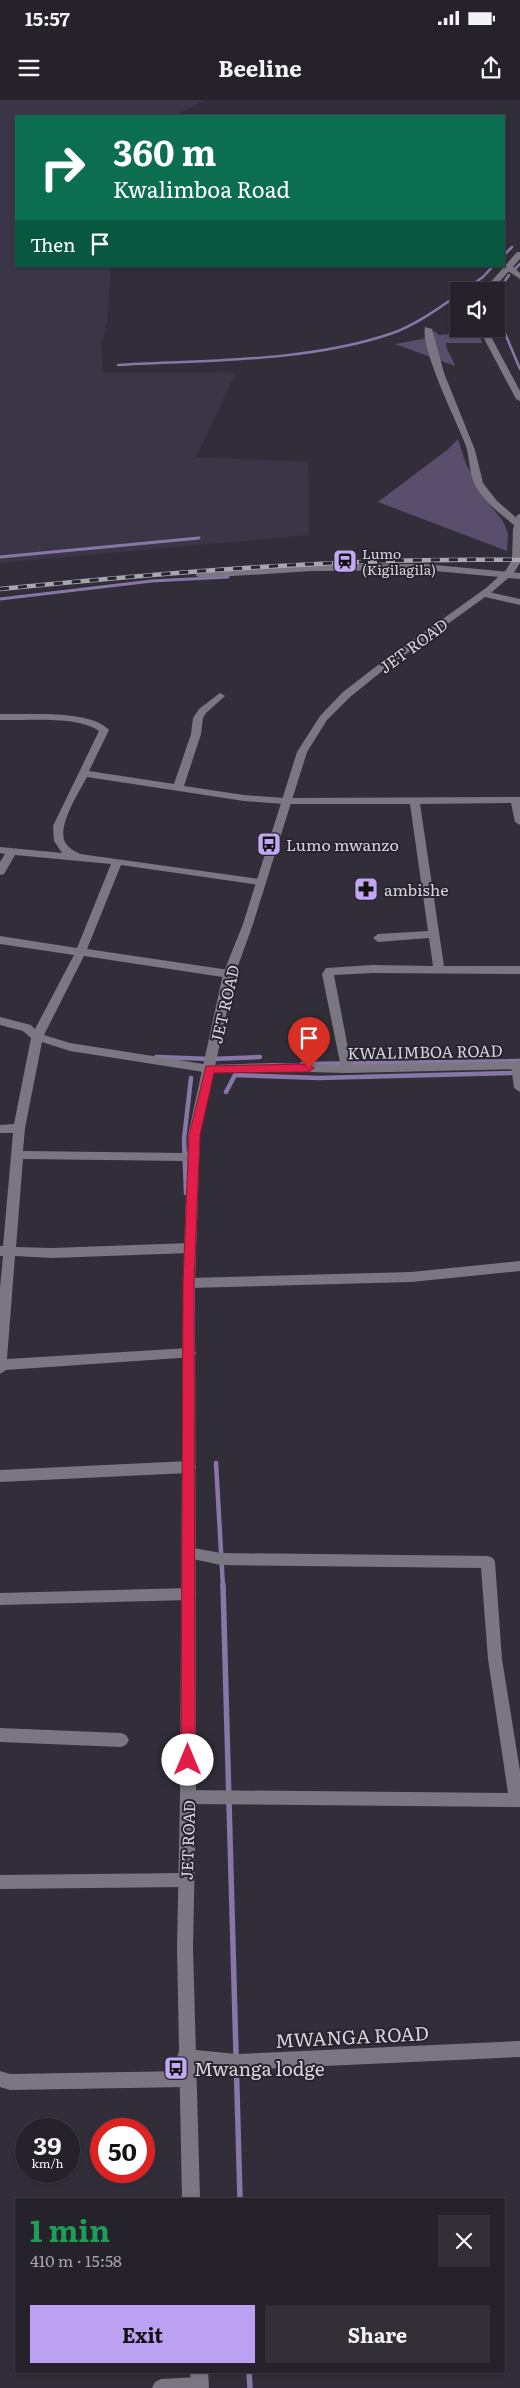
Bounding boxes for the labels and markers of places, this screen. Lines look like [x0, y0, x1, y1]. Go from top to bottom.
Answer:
place label: Lumo (Kigilagila) [362, 543, 436, 579]
station icon: Lumo (Kigilagila) [332, 548, 358, 574]
bus stop icon: Lumo mwanzo [256, 831, 282, 857]
place label: Lumo mwanzo [286, 832, 399, 856]
pharmacy icon: ambishe [353, 876, 379, 902]
place label: ambishe [384, 877, 449, 901]
pin [288, 1017, 330, 1068]
place label: Mwanga lodge [194, 2054, 325, 2082]
bus stop icon: Mwanga lodge [163, 2055, 189, 2081]

